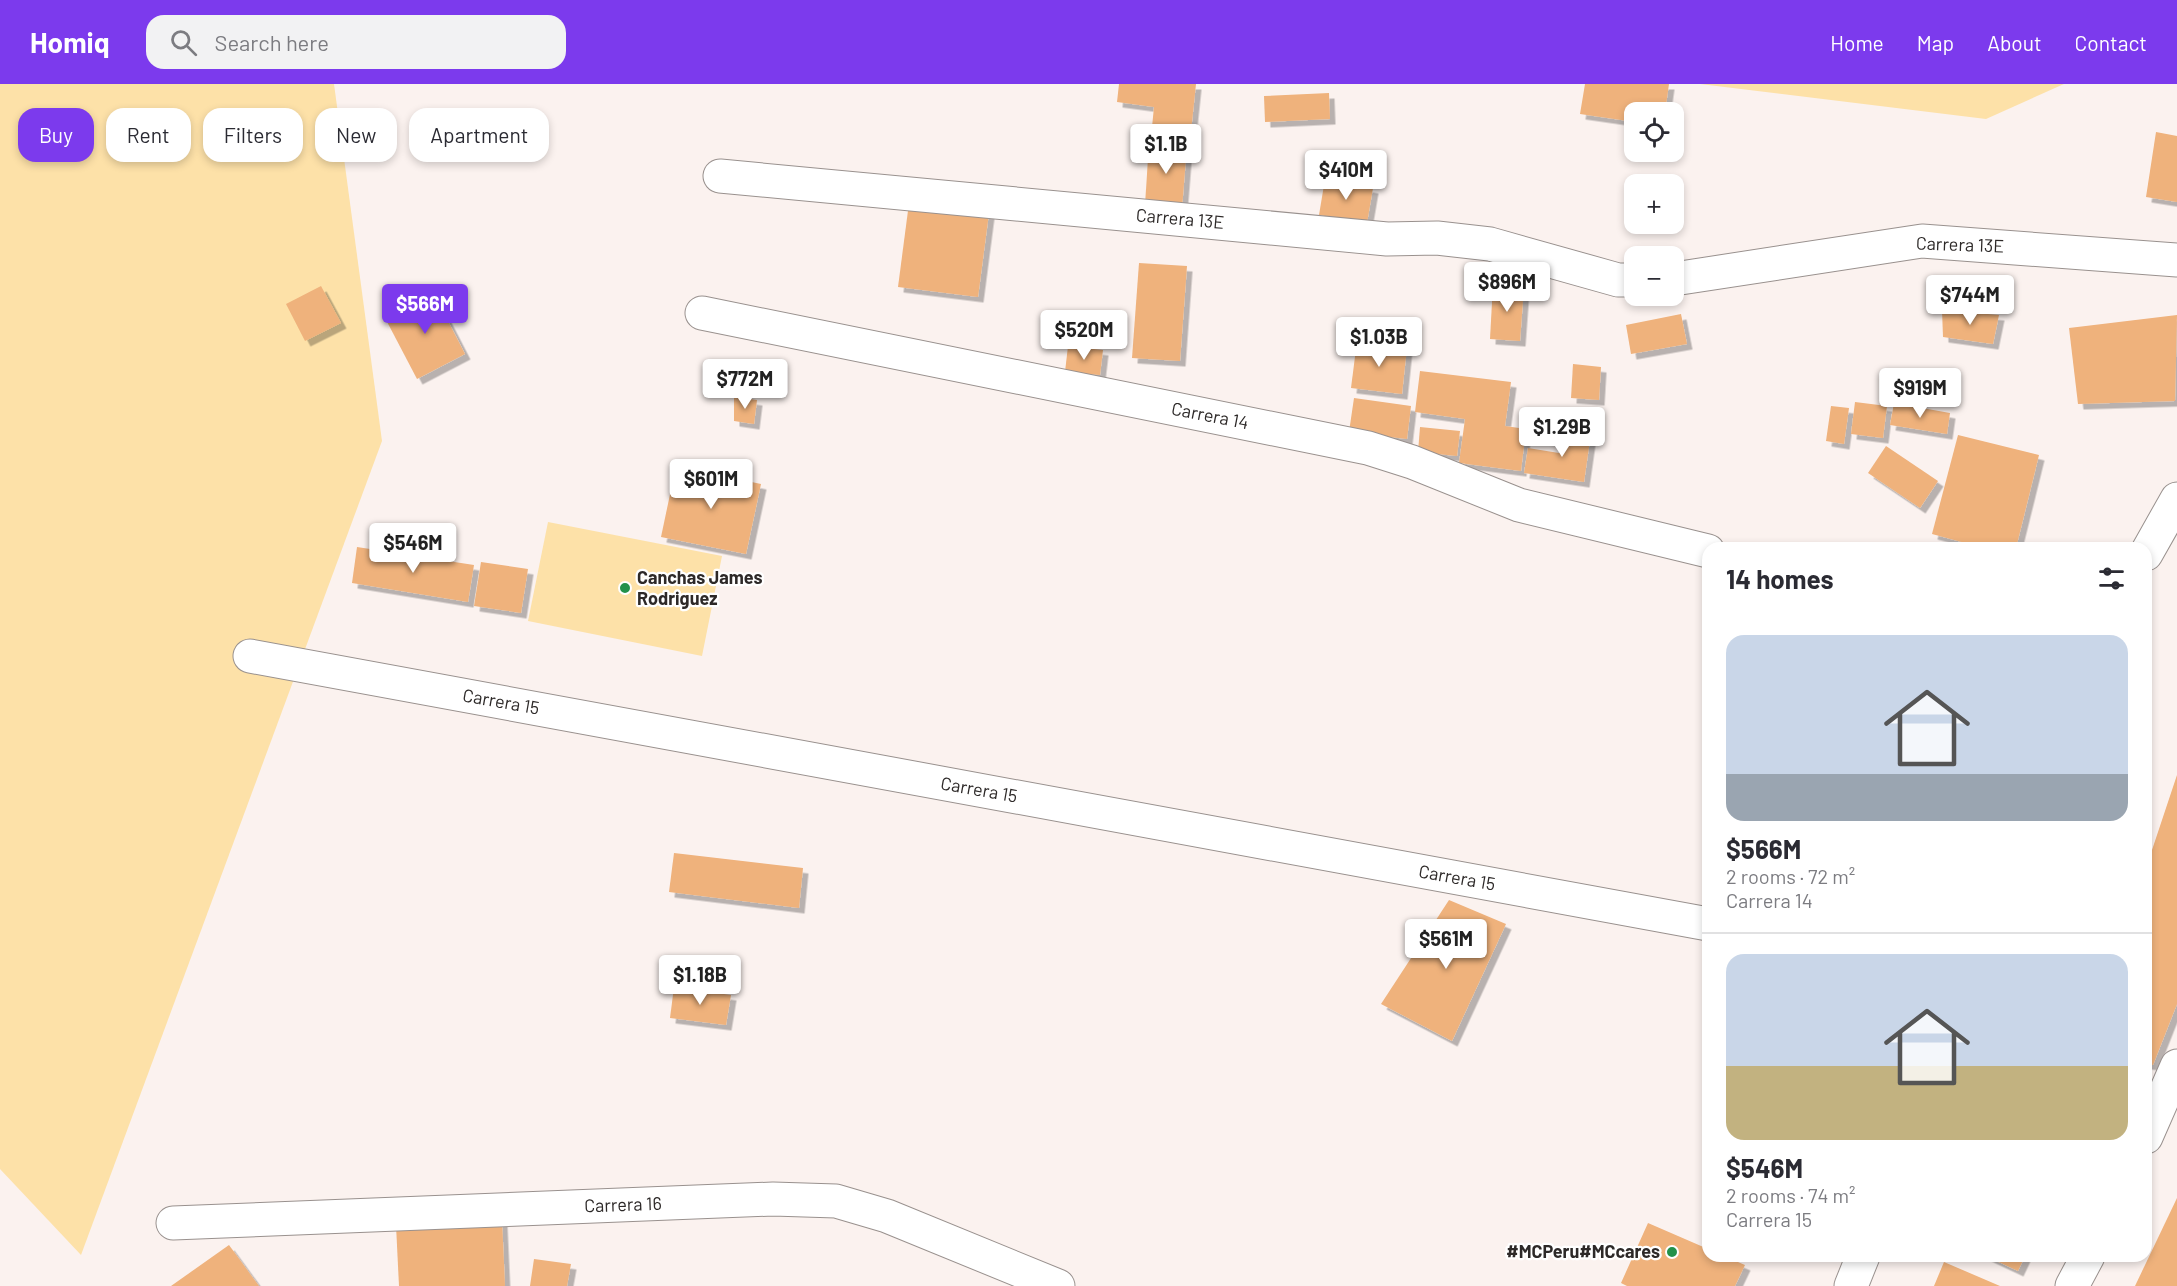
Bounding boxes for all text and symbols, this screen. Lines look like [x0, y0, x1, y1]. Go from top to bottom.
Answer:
search box [146, 15, 566, 69]
text: Homiq [30, 25, 110, 59]
icon: search [167, 26, 200, 59]
text: Search here [215, 29, 329, 55]
text: Home [1830, 30, 1884, 55]
text: Map [1917, 30, 1954, 55]
text: About [1987, 30, 2042, 55]
text: Contact [2075, 30, 2147, 55]
map controls [1624, 102, 1684, 306]
button: locate [1624, 102, 1684, 162]
chip: Buy [18, 108, 94, 162]
chip: Rent [106, 108, 191, 162]
chip: Filters [203, 108, 303, 162]
chip: New [315, 108, 397, 162]
chip: Apartment [409, 108, 549, 162]
pin: $1.1B [1124, 124, 1208, 175]
text: $1.1B [1144, 131, 1188, 155]
pin: $410M [1304, 150, 1388, 201]
text: $410M [1319, 157, 1373, 181]
button: + [1624, 174, 1684, 234]
street label: Carrera 13E [1135, 203, 1225, 233]
street label: Carrera 13E [1915, 231, 2005, 257]
button: − [1624, 246, 1684, 306]
pin: $896M [1465, 262, 1549, 313]
text: $896M [1478, 269, 1536, 293]
pin: $744M [1928, 275, 2012, 326]
text: $744M [1940, 282, 2000, 306]
pin: $566M [383, 284, 467, 335]
text: $566M [396, 291, 454, 315]
pin: $520M [1042, 310, 1126, 361]
text: $520M [1054, 317, 1114, 341]
pin: $1.03B [1330, 317, 1428, 368]
text: $1.03B [1350, 324, 1408, 348]
pin: $772M [703, 359, 787, 410]
text: $772M [717, 366, 773, 390]
pin: $919M [1878, 368, 1962, 419]
text: $919M [1893, 375, 1947, 399]
street label: Carrera 14 [1170, 397, 1251, 433]
pin: $1.29B [1513, 407, 1611, 458]
text: $1.29B [1533, 414, 1591, 438]
pin: $601M [669, 459, 753, 510]
text: $601M [684, 466, 738, 490]
pin: $546M [371, 523, 455, 574]
text: $546M [383, 530, 443, 554]
icon: filters [2095, 562, 2128, 595]
text: 14 homes [1726, 563, 1833, 594]
place label: Canchas James Rodriguez [637, 566, 763, 609]
marker: Canchas James Rodriguez [618, 581, 632, 595]
icon: home [1873, 674, 1981, 782]
street label: Carrera 15 [461, 683, 541, 719]
street label: Carrera 15 [939, 771, 1019, 807]
text: $566M [1726, 833, 1801, 864]
street label: Carrera 15 [1417, 859, 1497, 895]
text: 2 rooms · 72 m² [1726, 864, 1855, 888]
text: Carrera 14 [1726, 888, 1813, 912]
pin: $561M [1404, 919, 1488, 970]
text: $561M [1419, 926, 1473, 950]
pin: $1.18B [651, 955, 749, 1006]
text: $1.18B [673, 962, 727, 986]
icon: home [1873, 993, 1981, 1101]
text: $546M [1726, 1152, 1803, 1183]
text: 2 rooms · 74 m² [1726, 1183, 1856, 1207]
street label: Carrera 16 [584, 1192, 662, 1216]
text: Carrera 15 [1726, 1207, 1812, 1231]
place label: #MCPeru#MCcares [1506, 1240, 1660, 1262]
marker: #MCPeru#MCcares [1665, 1245, 1679, 1259]

